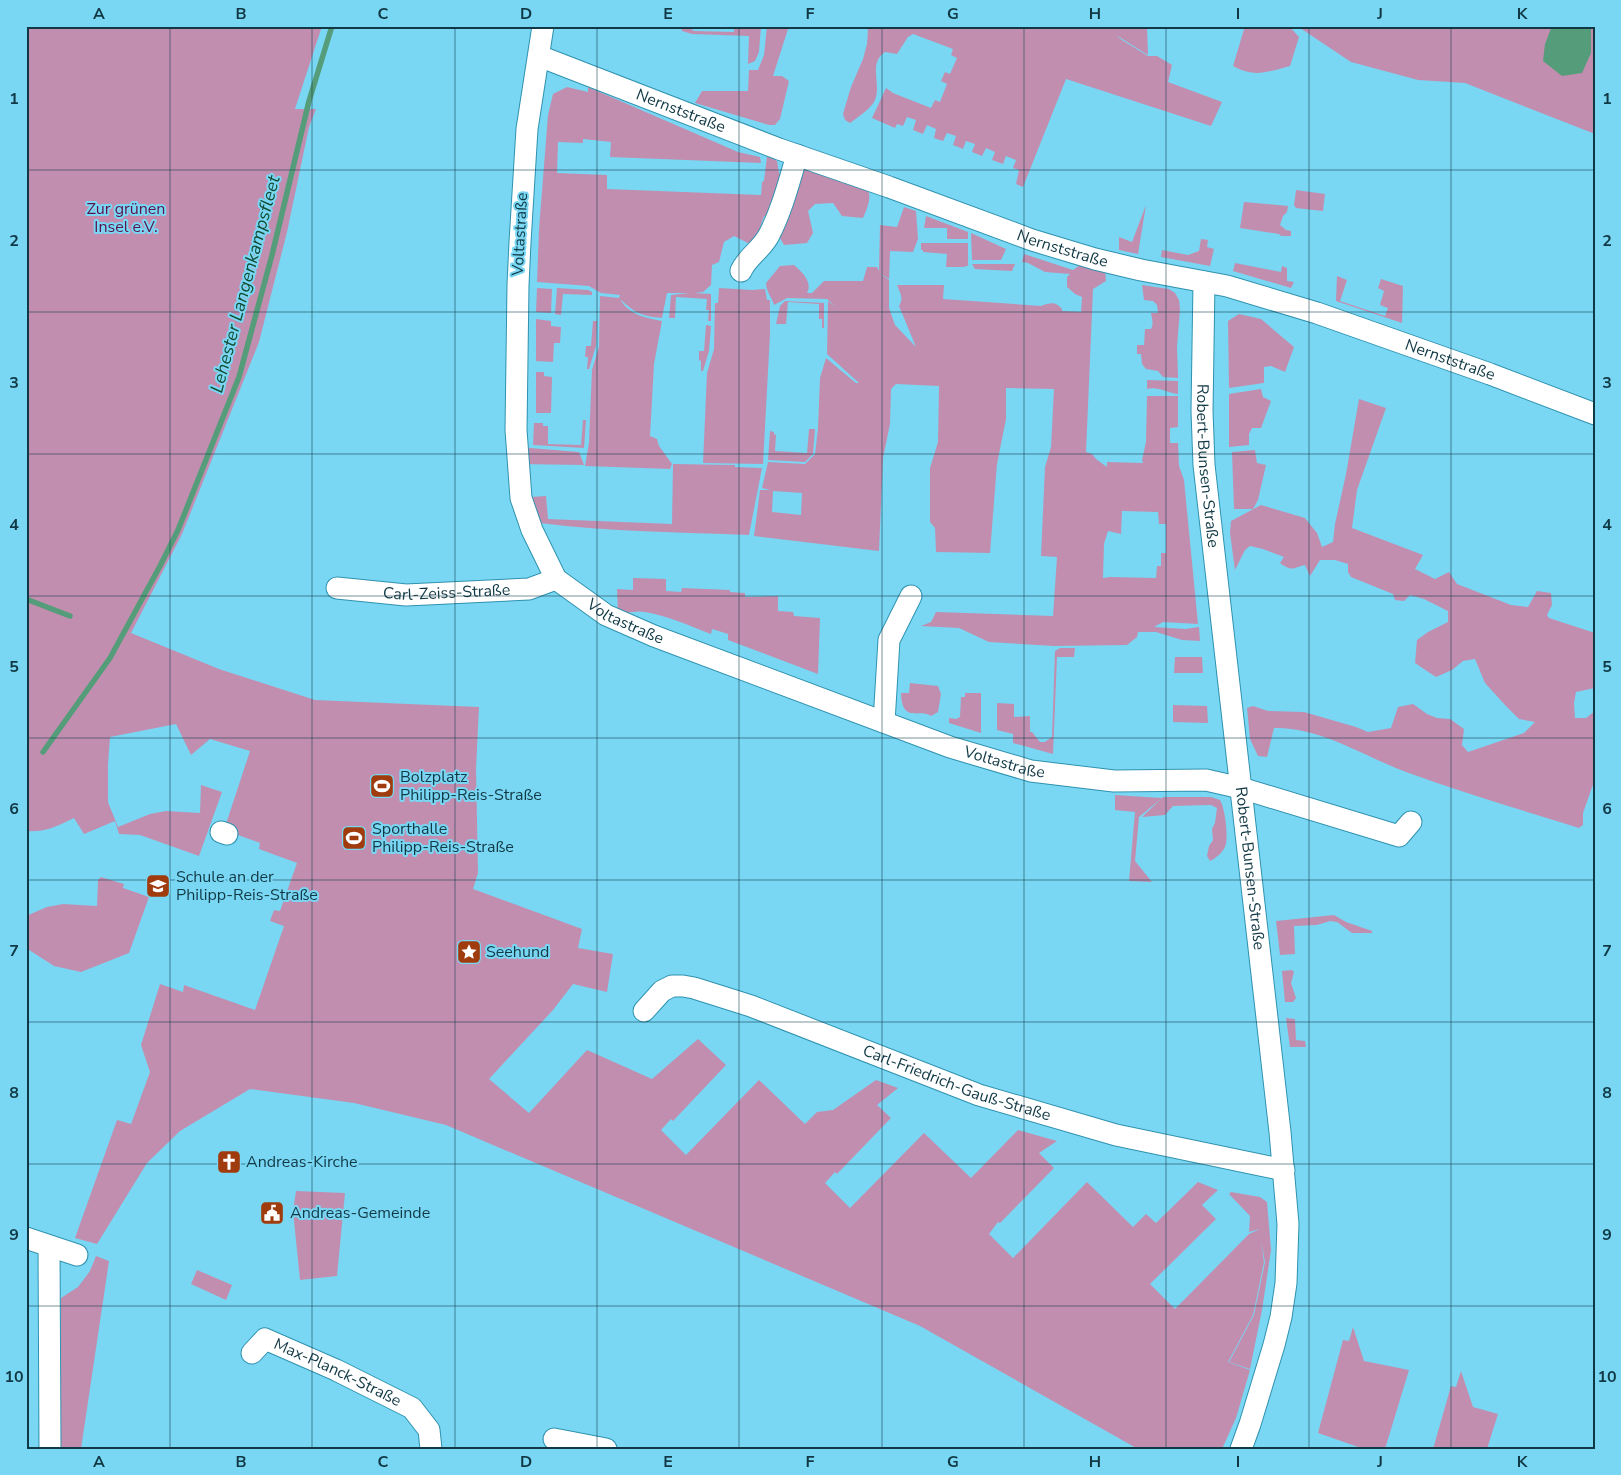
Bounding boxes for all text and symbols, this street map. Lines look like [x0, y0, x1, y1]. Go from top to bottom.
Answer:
text: A [93, 3, 105, 25]
text: B [235, 3, 247, 25]
text: C [378, 3, 389, 25]
text: D [520, 3, 532, 25]
text: E [663, 3, 673, 25]
text: F [806, 3, 815, 25]
text: G [947, 3, 959, 25]
text: H [1089, 3, 1101, 25]
text: I [1236, 3, 1240, 25]
text: J [1376, 3, 1383, 25]
text: K [1517, 3, 1529, 25]
street label: Nernststraße [633, 84, 729, 138]
text: 1 [9, 88, 19, 110]
text: 1 [1602, 88, 1612, 110]
water label: Lehester Langenkampsfleet [204, 172, 286, 395]
street label: Voltastraße [507, 192, 533, 277]
park label: Zur grünen Insel e.V. [87, 198, 165, 238]
street label: Nernststraße [1014, 224, 1110, 273]
text: 2 [9, 230, 19, 252]
text: 2 [1602, 230, 1612, 252]
street label: Nernststraße [1402, 334, 1498, 386]
text: 3 [9, 372, 19, 394]
text: 3 [1602, 372, 1612, 394]
street label: Robert-Bunsen-Straße [1191, 384, 1224, 549]
text: 4 [9, 514, 19, 536]
text: 4 [1602, 514, 1612, 536]
street label: Carl-Zeiss-Straße [382, 579, 511, 606]
street label: Voltastraße [581, 593, 667, 650]
text: 5 [9, 656, 19, 678]
text: 5 [1602, 656, 1612, 678]
street label: Voltastraße [960, 740, 1046, 784]
place label: Bolzplatz Philipp-Reis-Straße [400, 766, 542, 806]
sports icon: Bolzplatz Philipp-Reis-Straße [369, 773, 395, 799]
street label: Robert-Bunsen-Straße [1230, 785, 1270, 951]
text: 6 [9, 798, 19, 820]
text: 6 [1602, 798, 1612, 820]
place label: Sporthalle Philipp-Reis-Straße [372, 818, 514, 858]
sports icon: Sporthalle Philipp-Reis-Straße [341, 825, 367, 851]
place label: Schule an der Philipp-Reis-Straße [176, 866, 318, 906]
school or university icon: Schule an der Philipp-Reis-Straße [145, 873, 171, 899]
place icon: Seehund [456, 939, 482, 965]
text: 7 [9, 940, 19, 962]
text: 7 [1602, 940, 1612, 962]
place label: Seehund [486, 941, 549, 963]
street label: Carl-Friedrich-Gauß-Straße [860, 1040, 1053, 1126]
text: 8 [9, 1082, 19, 1104]
text: 8 [1602, 1082, 1612, 1104]
church icon: Andreas-Kirche [216, 1149, 242, 1175]
place label: Andreas-Kirche [246, 1151, 358, 1173]
public building icon: Andreas-Gemeinde [259, 1200, 285, 1226]
place label: Andreas-Gemeinde [290, 1202, 430, 1224]
text: 9 [9, 1224, 19, 1246]
text: 9 [1602, 1224, 1612, 1246]
street label: Max-Planck-Straße [270, 1333, 405, 1412]
text: 10 [4, 1366, 24, 1388]
text: 10 [1597, 1366, 1617, 1388]
text: A [93, 1451, 105, 1473]
text: B [235, 1451, 247, 1473]
text: C [378, 1451, 389, 1473]
text: D [520, 1451, 532, 1473]
text: E [663, 1451, 673, 1473]
text: F [806, 1451, 815, 1473]
text: G [947, 1451, 959, 1473]
text: H [1089, 1451, 1101, 1473]
text: I [1236, 1451, 1240, 1473]
text: J [1376, 1451, 1383, 1473]
text: K [1517, 1451, 1529, 1473]

